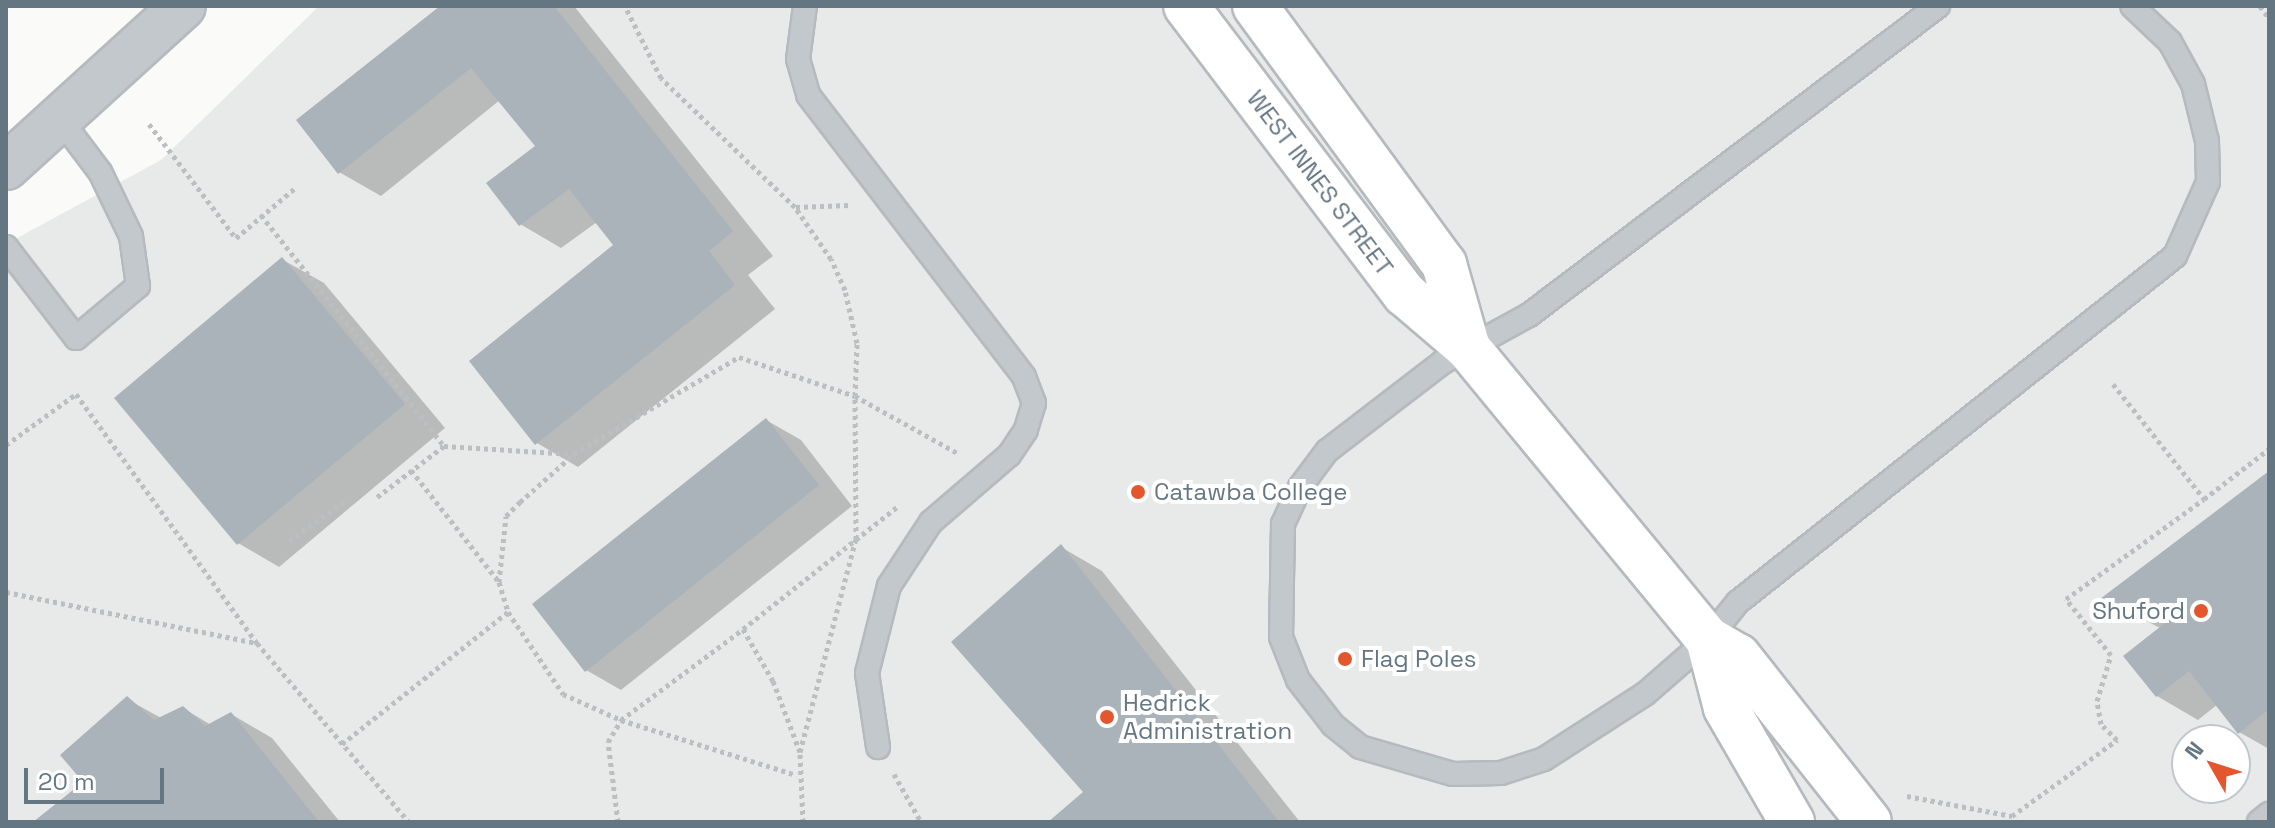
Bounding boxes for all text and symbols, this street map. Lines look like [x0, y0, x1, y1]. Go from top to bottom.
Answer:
street label: WEST INNES STREET [1241, 84, 1399, 282]
place label: Catawba College [1154, 478, 1347, 506]
marker: Catawba College [1129, 483, 1147, 501]
place label: Shuford [2092, 597, 2185, 625]
marker: Shuford [2192, 602, 2210, 620]
place label: Flag Poles [1361, 645, 1476, 673]
marker: Flag Poles [1336, 650, 1354, 668]
place label: Hedrick Administration [1123, 689, 1292, 745]
marker: Hedrick Administration [1098, 708, 1116, 726]
north arrow [2171, 724, 2251, 804]
text: N [2178, 736, 2209, 765]
scale bar [28, 752, 168, 802]
text: 20 m [38, 766, 95, 797]

